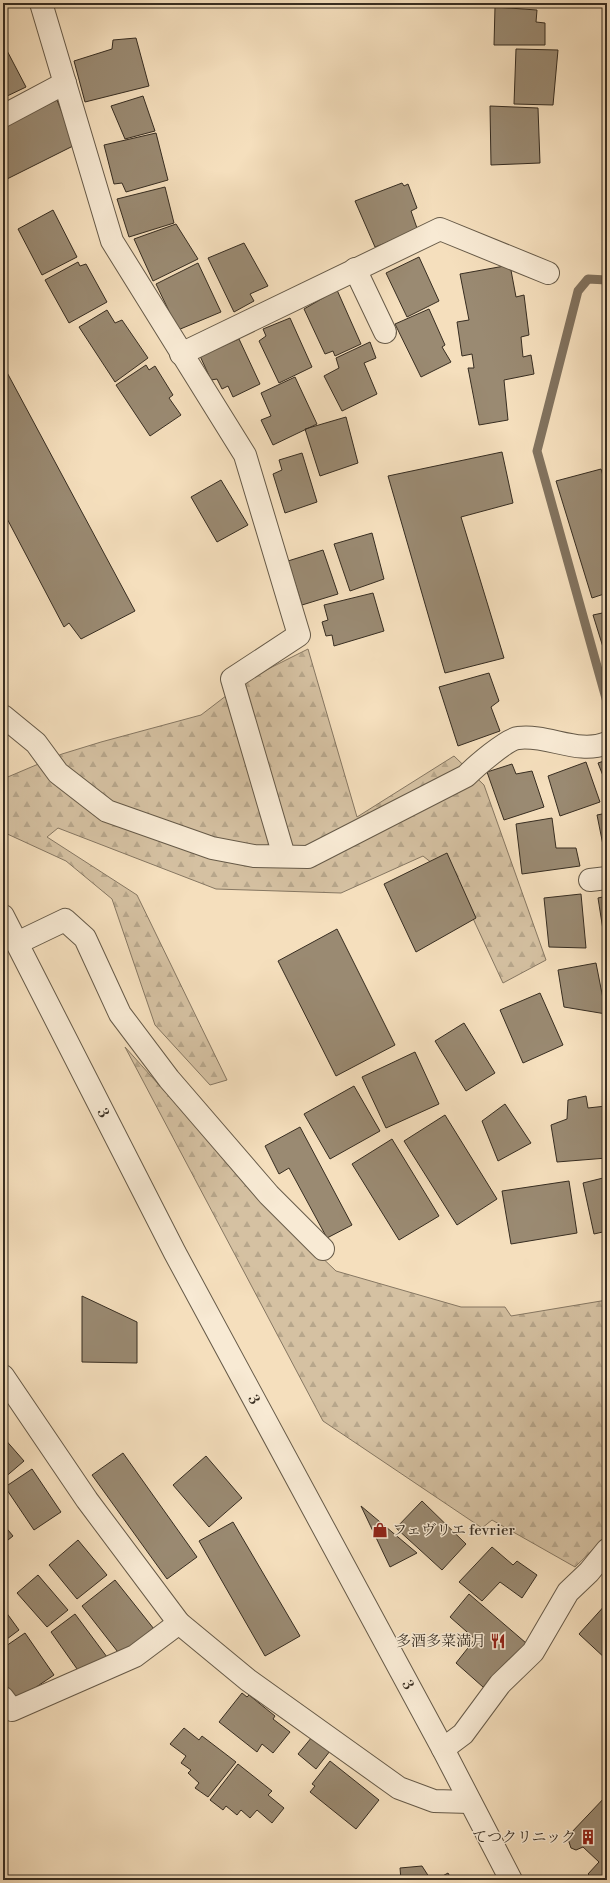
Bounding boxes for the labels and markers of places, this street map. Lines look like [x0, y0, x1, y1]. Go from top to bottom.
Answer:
shop icon: フェヴリエ fevrier [371, 1521, 389, 1539]
place label: フェヴリエ fevrier [392, 1521, 515, 1540]
place label: 多酒多菜満月 [396, 1632, 486, 1651]
restaurant icon: 多酒多菜満月 [489, 1632, 507, 1650]
place label: てつクリニック [472, 1828, 576, 1847]
building icon: てつクリニック [579, 1828, 597, 1846]

